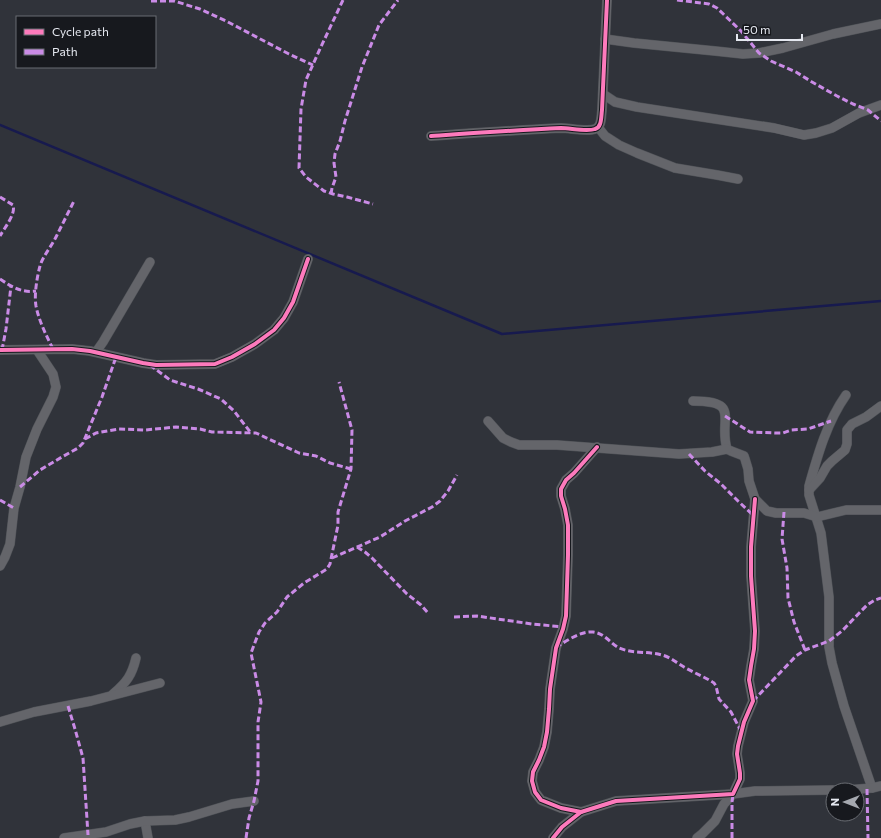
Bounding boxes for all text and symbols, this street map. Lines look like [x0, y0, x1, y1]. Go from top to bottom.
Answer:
legend [16, 16, 156, 68]
scale bar [737, 16, 802, 42]
text: 50 m [743, 22, 771, 36]
text: Cycle path [52, 24, 109, 38]
text: Path [52, 44, 78, 58]
north arrow [825, 782, 865, 822]
text: N [828, 798, 841, 806]

